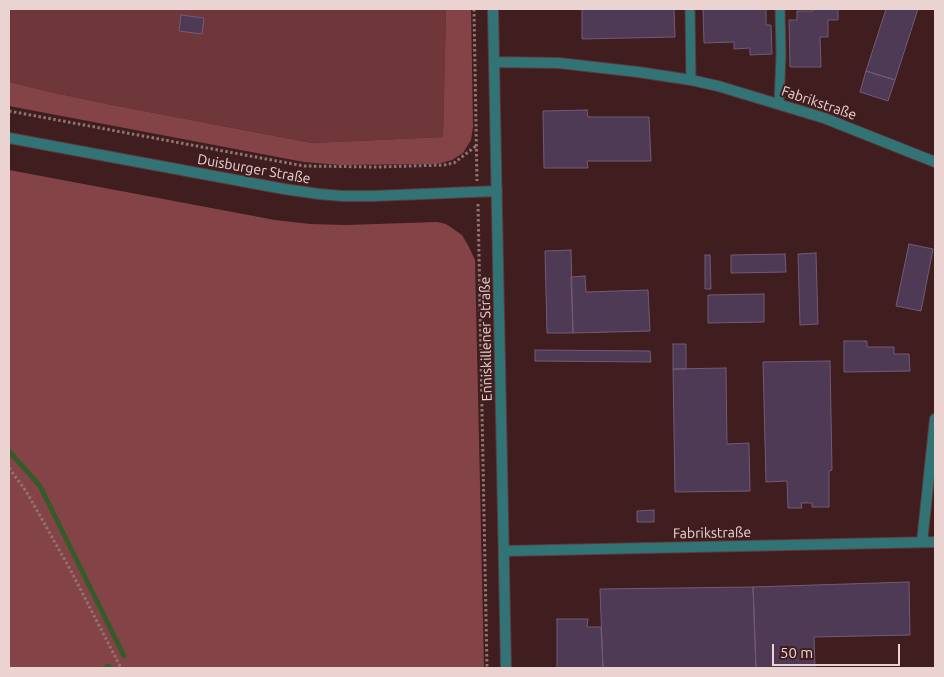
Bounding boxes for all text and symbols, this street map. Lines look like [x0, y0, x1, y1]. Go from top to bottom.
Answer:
street label: Fabrikstraße [779, 82, 859, 124]
street label: Duisburger Straße [196, 151, 312, 187]
street label: Enniskillener Straße [477, 277, 495, 401]
street label: Fabrikstraße [673, 524, 751, 542]
scale bar [774, 634, 902, 666]
text: 50 m [780, 644, 813, 661]

